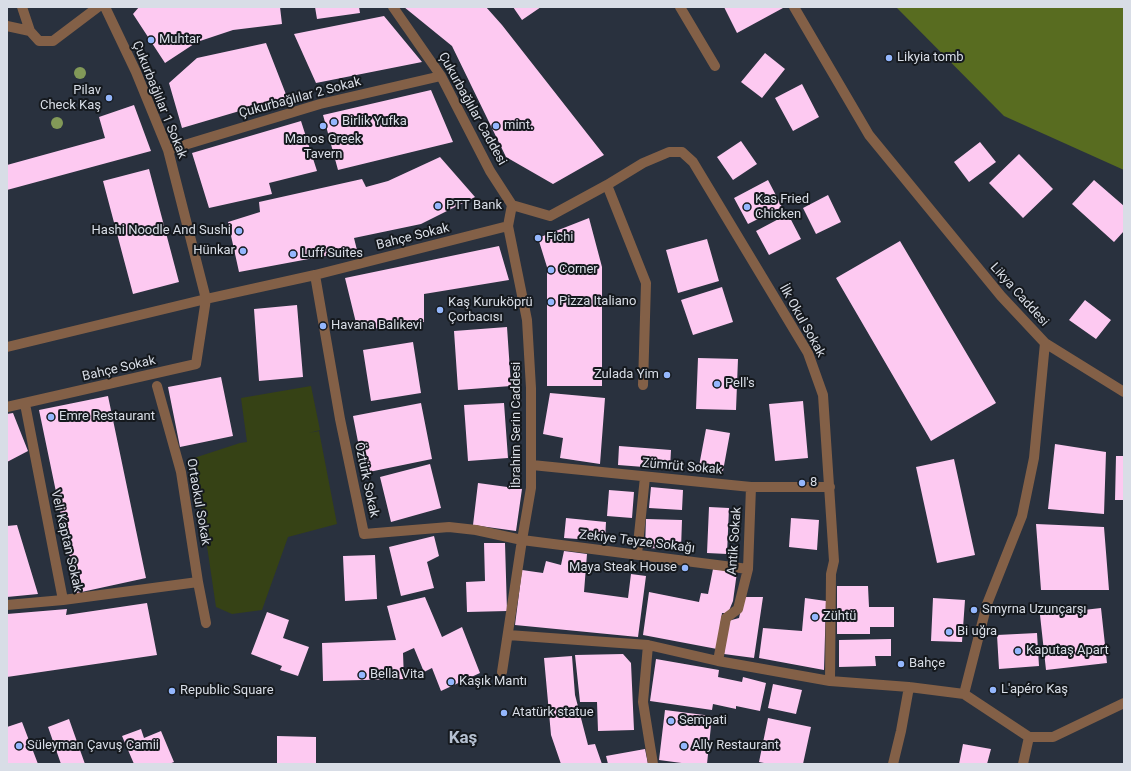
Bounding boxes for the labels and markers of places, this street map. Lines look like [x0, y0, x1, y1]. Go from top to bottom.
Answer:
place label: Muhtar [159, 32, 200, 48]
marker: Muhtar [146, 35, 156, 45]
place label: Likyia tomb [897, 50, 964, 66]
marker: Likyia tomb [884, 53, 894, 63]
place label: Pilav Check Kaş [40, 83, 101, 114]
marker: Pilav Check Kaş [104, 93, 114, 103]
place label: Birlik Yufka [342, 114, 407, 130]
marker: Birlik Yufka [329, 117, 339, 127]
place label: mint. [504, 118, 533, 134]
marker: Manos Greek Tavern [318, 121, 328, 131]
marker: mint. [491, 121, 501, 131]
place label: Manos Greek Tavern [285, 132, 361, 163]
place label: Kas Fried Chicken [755, 192, 809, 223]
place label: PTT Bank [446, 198, 502, 214]
marker: PTT Bank [433, 201, 443, 211]
marker: Kas Fried Chicken [742, 202, 752, 212]
place label: Hashi Noodle And Sushi [92, 223, 231, 239]
marker: Hashi Noodle And Sushi [234, 226, 244, 236]
place label: Fichi [546, 230, 573, 246]
marker: Fichi [533, 233, 543, 243]
place label: Hünkar [193, 243, 235, 259]
marker: Hünkar [238, 246, 248, 256]
place label: Luff Suites [301, 246, 363, 262]
marker: Luff Suites [288, 249, 298, 259]
place label: Corner [559, 262, 598, 278]
marker: Corner [546, 265, 556, 275]
place label: Pizza Italiano [559, 294, 636, 310]
place label: Kaş Kuruköprü Çorbacısı [448, 295, 533, 326]
marker: Pizza Italiano [546, 297, 556, 307]
marker: Kaş Kuruköprü Çorbacısı [435, 305, 445, 315]
place label: Havana Balıkevi [331, 318, 422, 334]
marker: Havana Balıkevi [318, 321, 328, 331]
place label: Zulada Yim [594, 367, 659, 383]
marker: Zulada Yim [662, 370, 672, 380]
place label: Pell's [725, 376, 755, 392]
marker: Pell's [712, 379, 722, 389]
place label: Emre Restaurant [59, 409, 155, 425]
marker: Emre Restaurant [46, 412, 56, 422]
place label: 8 [810, 475, 817, 491]
marker: 8 [797, 478, 807, 488]
place label: Maya Steak House [569, 560, 677, 576]
marker: Maya Steak House [680, 563, 690, 573]
place label: Smyrna Uzunçarşı [982, 602, 1087, 618]
marker: Smyrna Uzunçarşı [969, 605, 979, 615]
place label: Zühtü [823, 609, 856, 625]
marker: Zühtü [810, 612, 820, 622]
place label: Bi uğra [957, 624, 997, 640]
marker: Bi uğra [944, 627, 954, 637]
place label: Kaputaş Apart [1026, 643, 1109, 659]
marker: Kaputaş Apart [1013, 646, 1023, 656]
place label: Bahçe [909, 656, 945, 672]
marker: Bahçe [896, 659, 906, 669]
place label: Bella Vita [370, 667, 424, 683]
marker: Bella Vita [357, 670, 367, 680]
place label: Kaşık Mantı [459, 674, 527, 690]
marker: Kaşık Mantı [446, 677, 456, 687]
place label: L'apéro Kaş [1001, 682, 1068, 698]
place label: Republic Square [180, 683, 274, 699]
marker: L'apéro Kaş [988, 685, 998, 695]
marker: Republic Square [167, 686, 177, 696]
place label: Atatürk statue [512, 705, 594, 721]
marker: Atatürk statue [499, 708, 509, 718]
place label: Sempati [679, 713, 727, 729]
marker: Sempati [666, 716, 676, 726]
place label: Süleyman Çavuş Camii [27, 738, 159, 754]
place label: Ally Restaurant [692, 738, 779, 754]
marker: Süleyman Çavuş Camii [14, 741, 24, 751]
marker: Ally Restaurant [679, 741, 689, 751]

